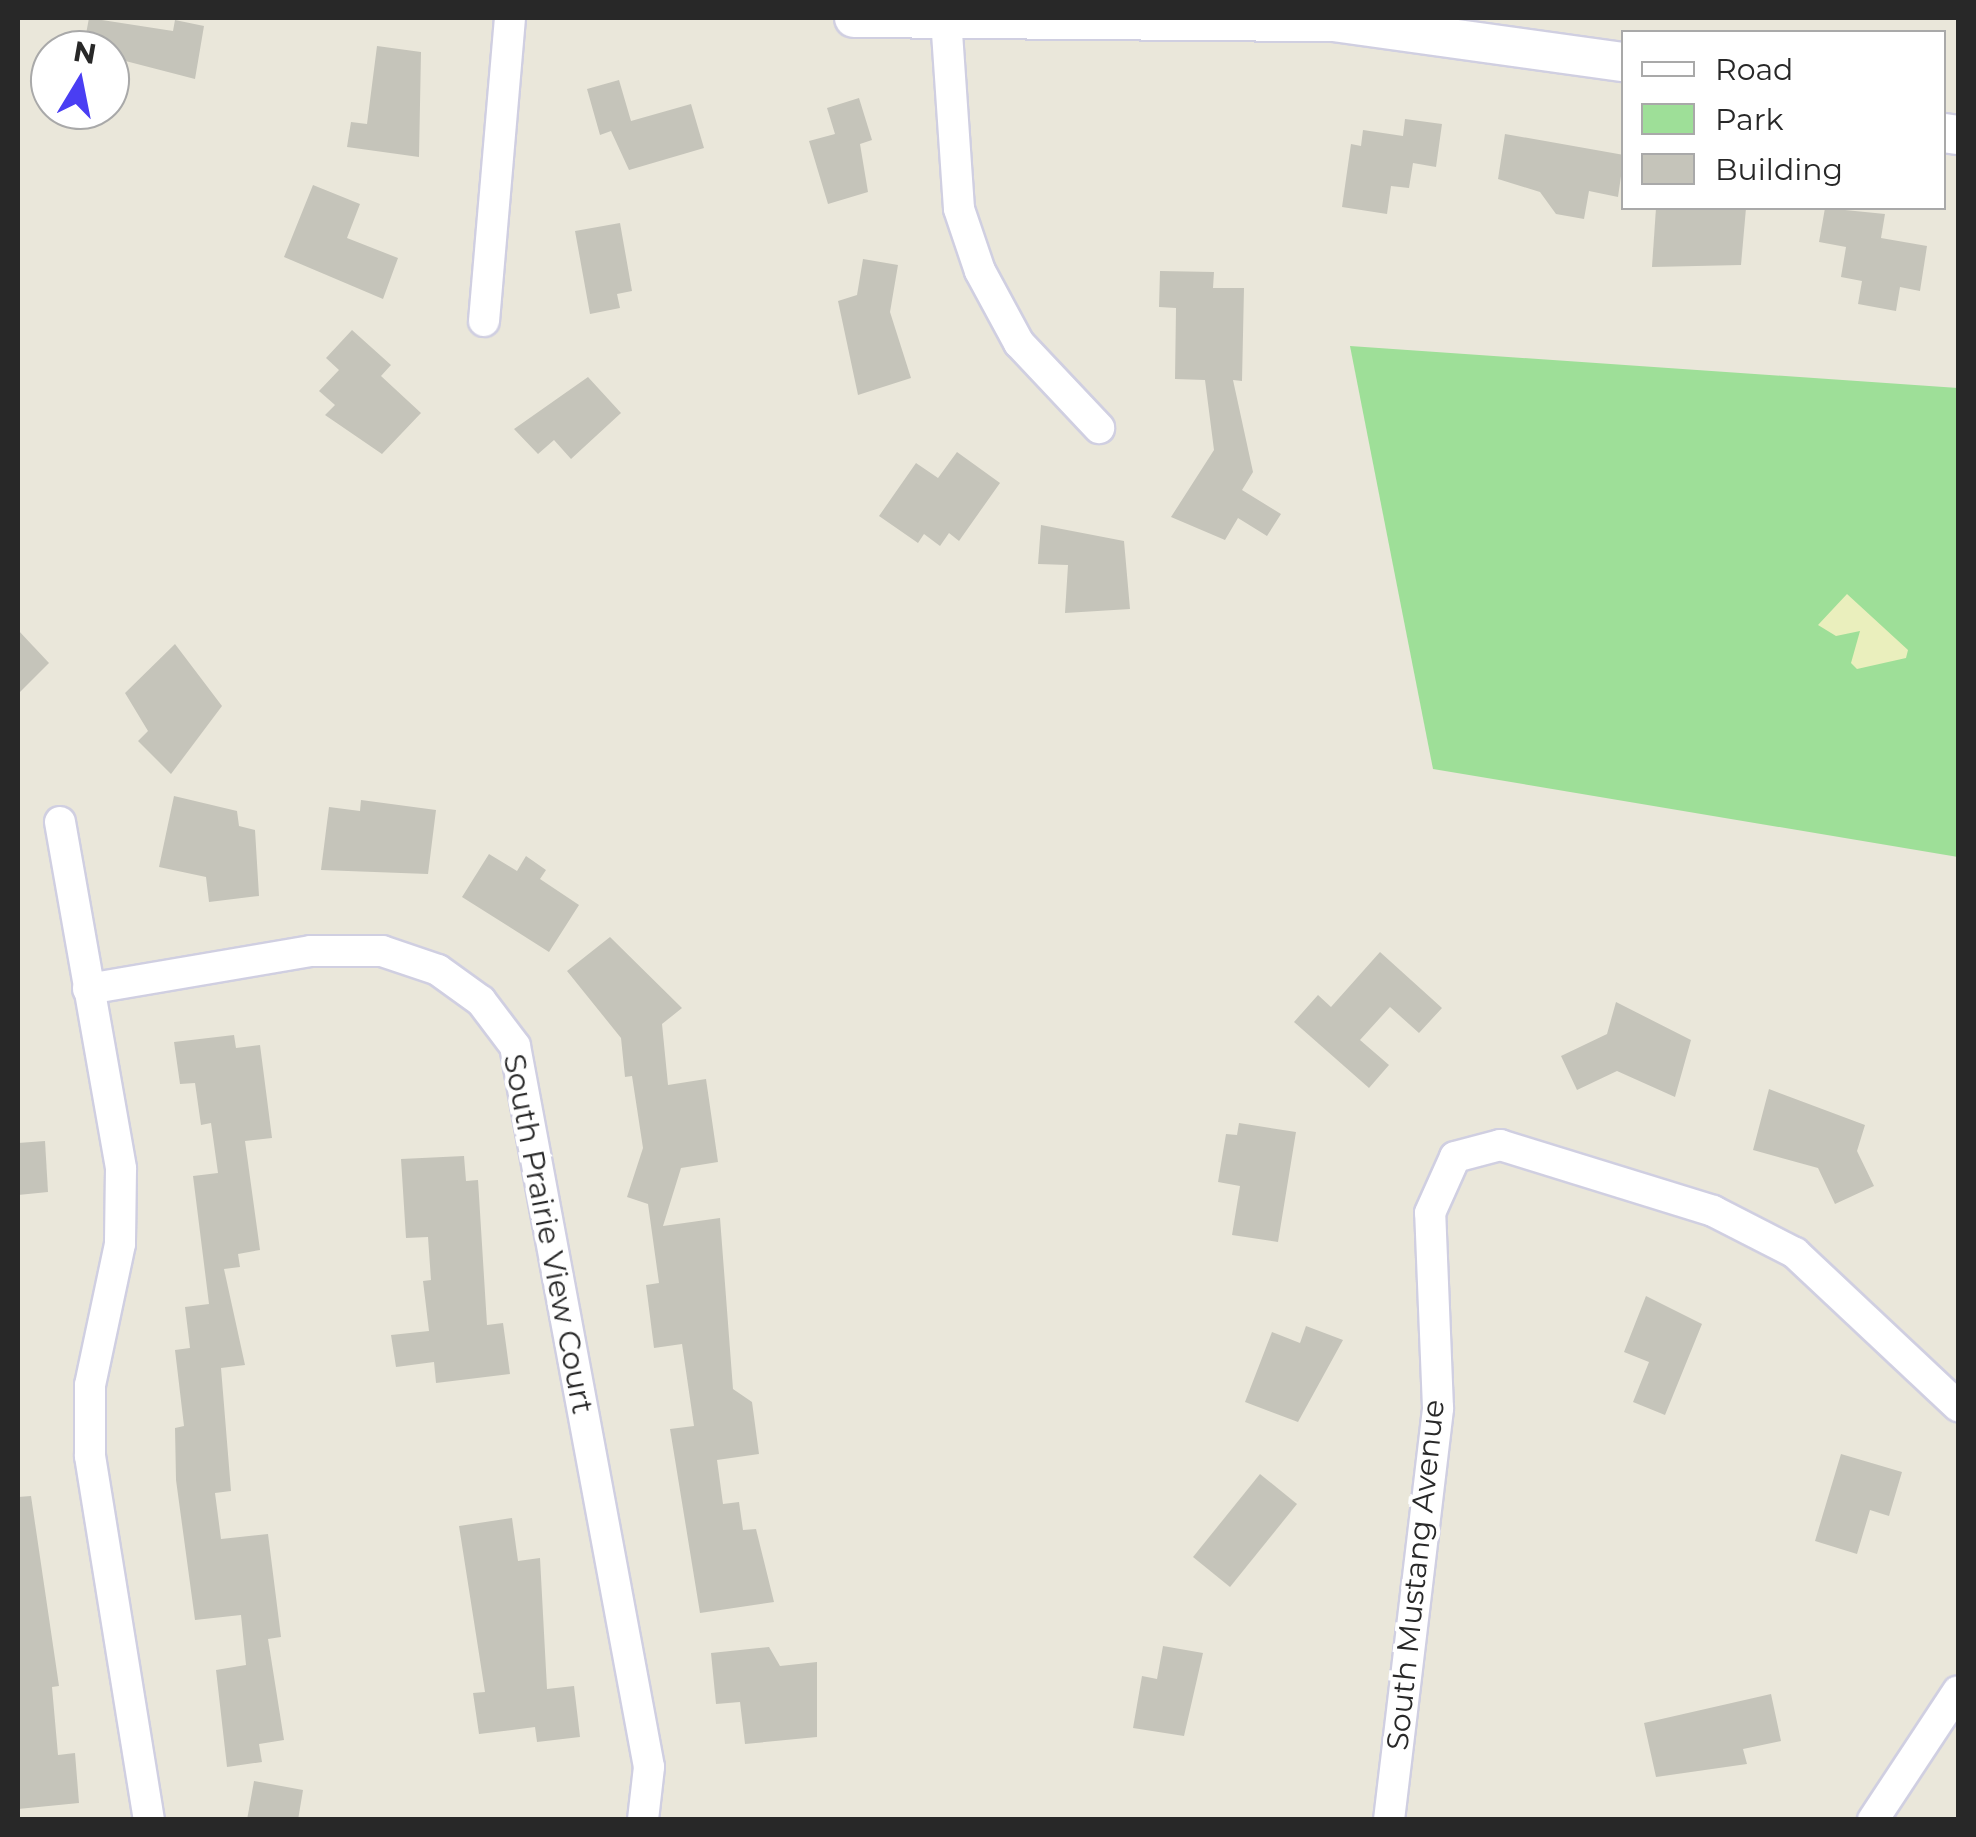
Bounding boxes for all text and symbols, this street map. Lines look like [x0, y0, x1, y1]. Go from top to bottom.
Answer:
north arrow [30, 30, 130, 130]
legend [1621, 30, 1946, 210]
text: N [71, 34, 99, 71]
text: Road [1715, 51, 1793, 88]
text: Park [1715, 101, 1784, 138]
text: Building [1715, 151, 1843, 188]
street label: South Prairie View Court [495, 1051, 601, 1417]
street label: South Mustang Avenue [1380, 1398, 1452, 1752]

